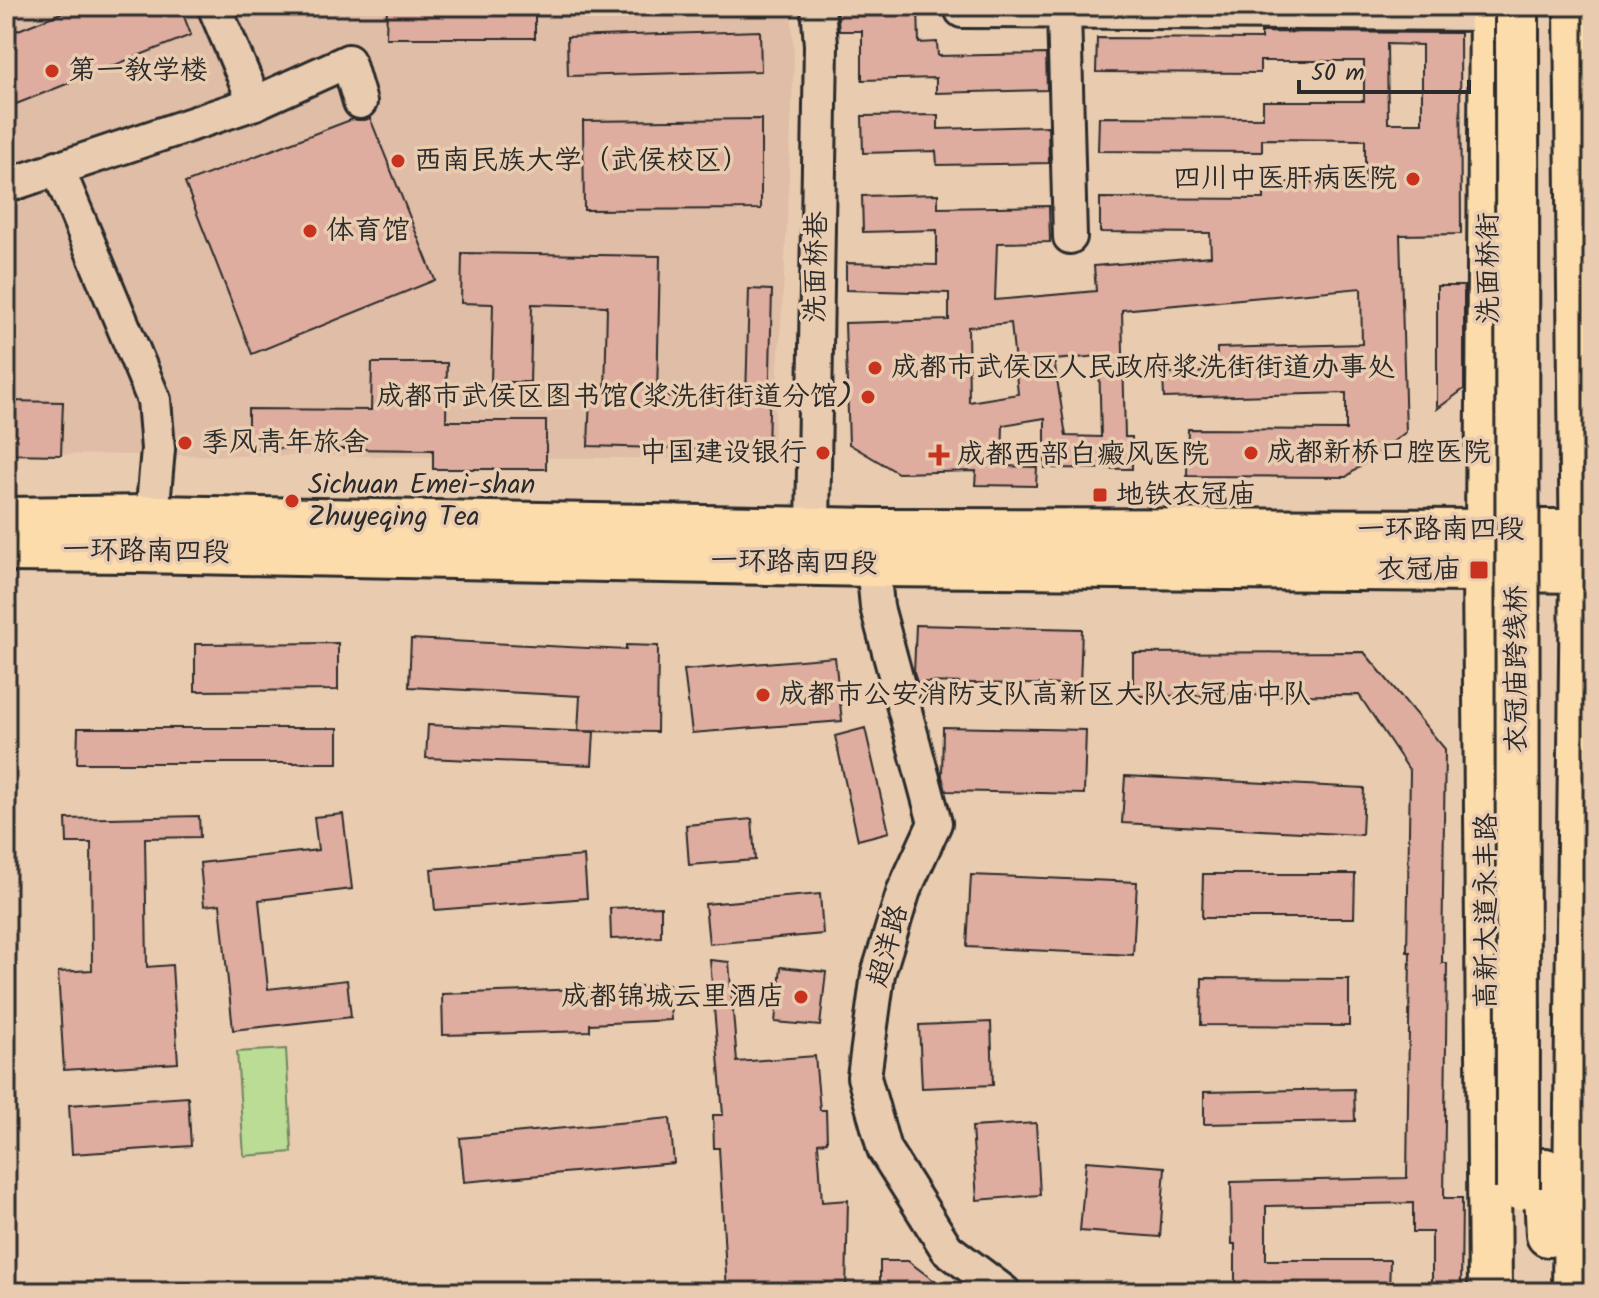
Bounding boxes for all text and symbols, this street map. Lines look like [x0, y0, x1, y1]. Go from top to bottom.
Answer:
scale bar [1299, 44, 1469, 94]
place label: 第一教学楼 [68, 49, 208, 94]
text: 50 m [1311, 54, 1365, 93]
marker: 第一教学楼 [43, 62, 61, 80]
place label: 西南民族大学（武侯校区） [414, 139, 750, 184]
marker: 西南民族大学（武侯校区） [389, 152, 407, 170]
place label: 四川中医肝病医院 [1173, 157, 1397, 202]
marker: 四川中医肝病医院 [1404, 170, 1422, 188]
place label: 体育馆 [326, 209, 410, 254]
street label: 洗面桥巷 [794, 210, 840, 323]
street label: 洗面桥街 [1467, 212, 1512, 324]
marker: 体育馆 [301, 222, 319, 240]
place label: 成都市武侯区人民政府浆洗街街道办事处 [891, 346, 1395, 391]
marker: 成都市武侯区人民政府浆洗街街道办事处 [866, 359, 884, 377]
place label: 成都市武侯区图书馆(浆洗街街道分馆) [376, 375, 852, 420]
marker: 成都市武侯区图书馆(浆洗街街道分馆) [859, 388, 877, 406]
place label: 季风青年旅舍 [201, 421, 369, 466]
place label: 中国建设银行 [639, 431, 807, 476]
place label: 成都新桥口腔医院 [1267, 431, 1491, 476]
place label: 成都西部白癜风医院 [957, 433, 1209, 478]
marker: 季风青年旅舍 [176, 434, 194, 452]
marker: 中国建设银行 [814, 444, 832, 462]
marker: 成都西部白癜风医院 [928, 444, 950, 466]
marker: 成都新桥口腔医院 [1242, 444, 1260, 462]
place label: Sichuan Emei-shan Zhuyeqing Tea [308, 463, 536, 540]
place label: 地铁衣冠庙 [1116, 473, 1256, 518]
marker: 地铁衣冠庙 [1091, 486, 1109, 504]
marker: Sichuan Emei-shan Zhuyeqing Tea [283, 492, 301, 510]
street label: 一环路南四段 [1357, 508, 1525, 553]
street label: 一环路南四段 [62, 528, 230, 576]
street label: 一环路南四段 [710, 539, 878, 587]
place label: 衣冠庙 [1377, 548, 1461, 593]
marker: 衣冠庙 [1468, 559, 1490, 581]
street label: 衣冠庙跨线桥 [1495, 585, 1540, 753]
place label: 成都市公安消防支队高新区大队衣冠庙中队 [779, 673, 1311, 718]
marker: 成都市公安消防支队高新区大队衣冠庙中队 [754, 686, 772, 704]
street label: 高新大道永丰路 [1465, 813, 1510, 1009]
street label: 超洋路 [856, 900, 922, 992]
place label: 成都锦城云里酒店 [561, 975, 785, 1020]
marker: 成都锦城云里酒店 [792, 988, 810, 1006]

